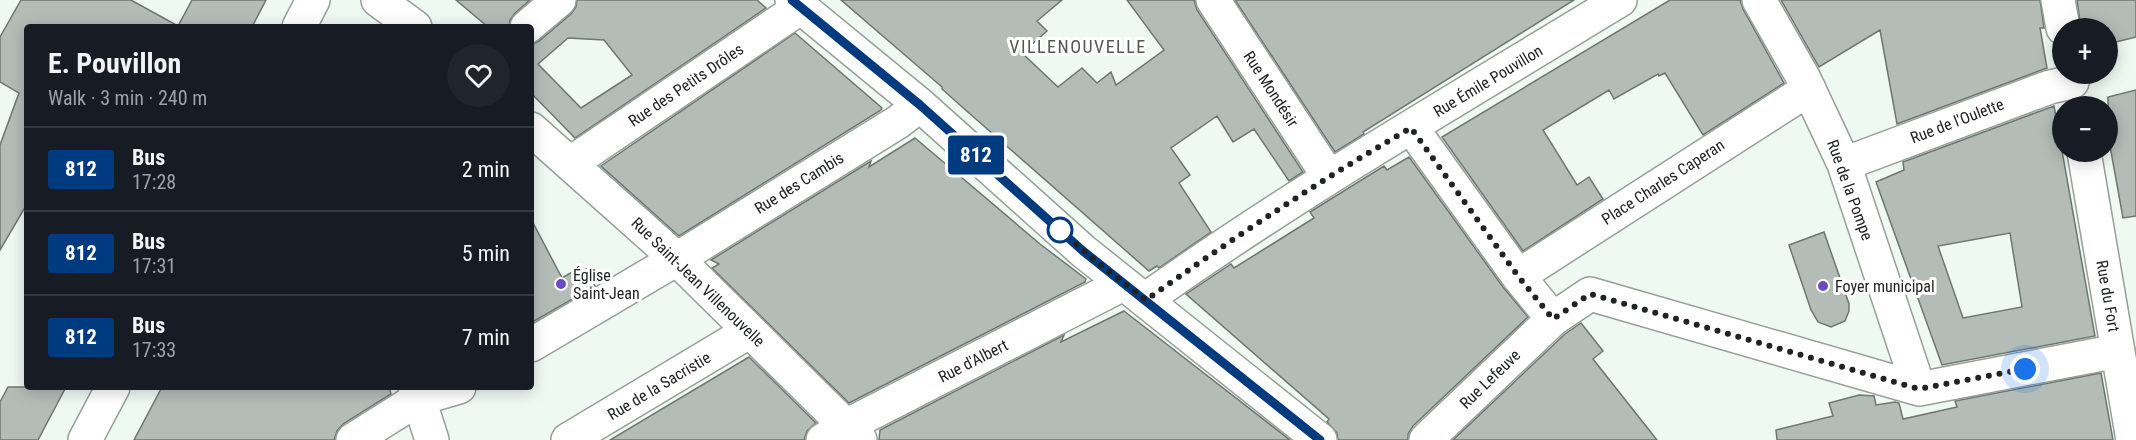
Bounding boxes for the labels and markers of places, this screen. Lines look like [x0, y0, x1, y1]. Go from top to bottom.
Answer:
unlabelled marker [1047, 217, 1073, 243]
place label: Église Saint-Jean [573, 266, 640, 303]
marker: Église Saint-Jean [554, 277, 568, 291]
place label: Foyer municipal [1835, 277, 1935, 296]
marker: Foyer municipal [1816, 279, 1830, 293]

